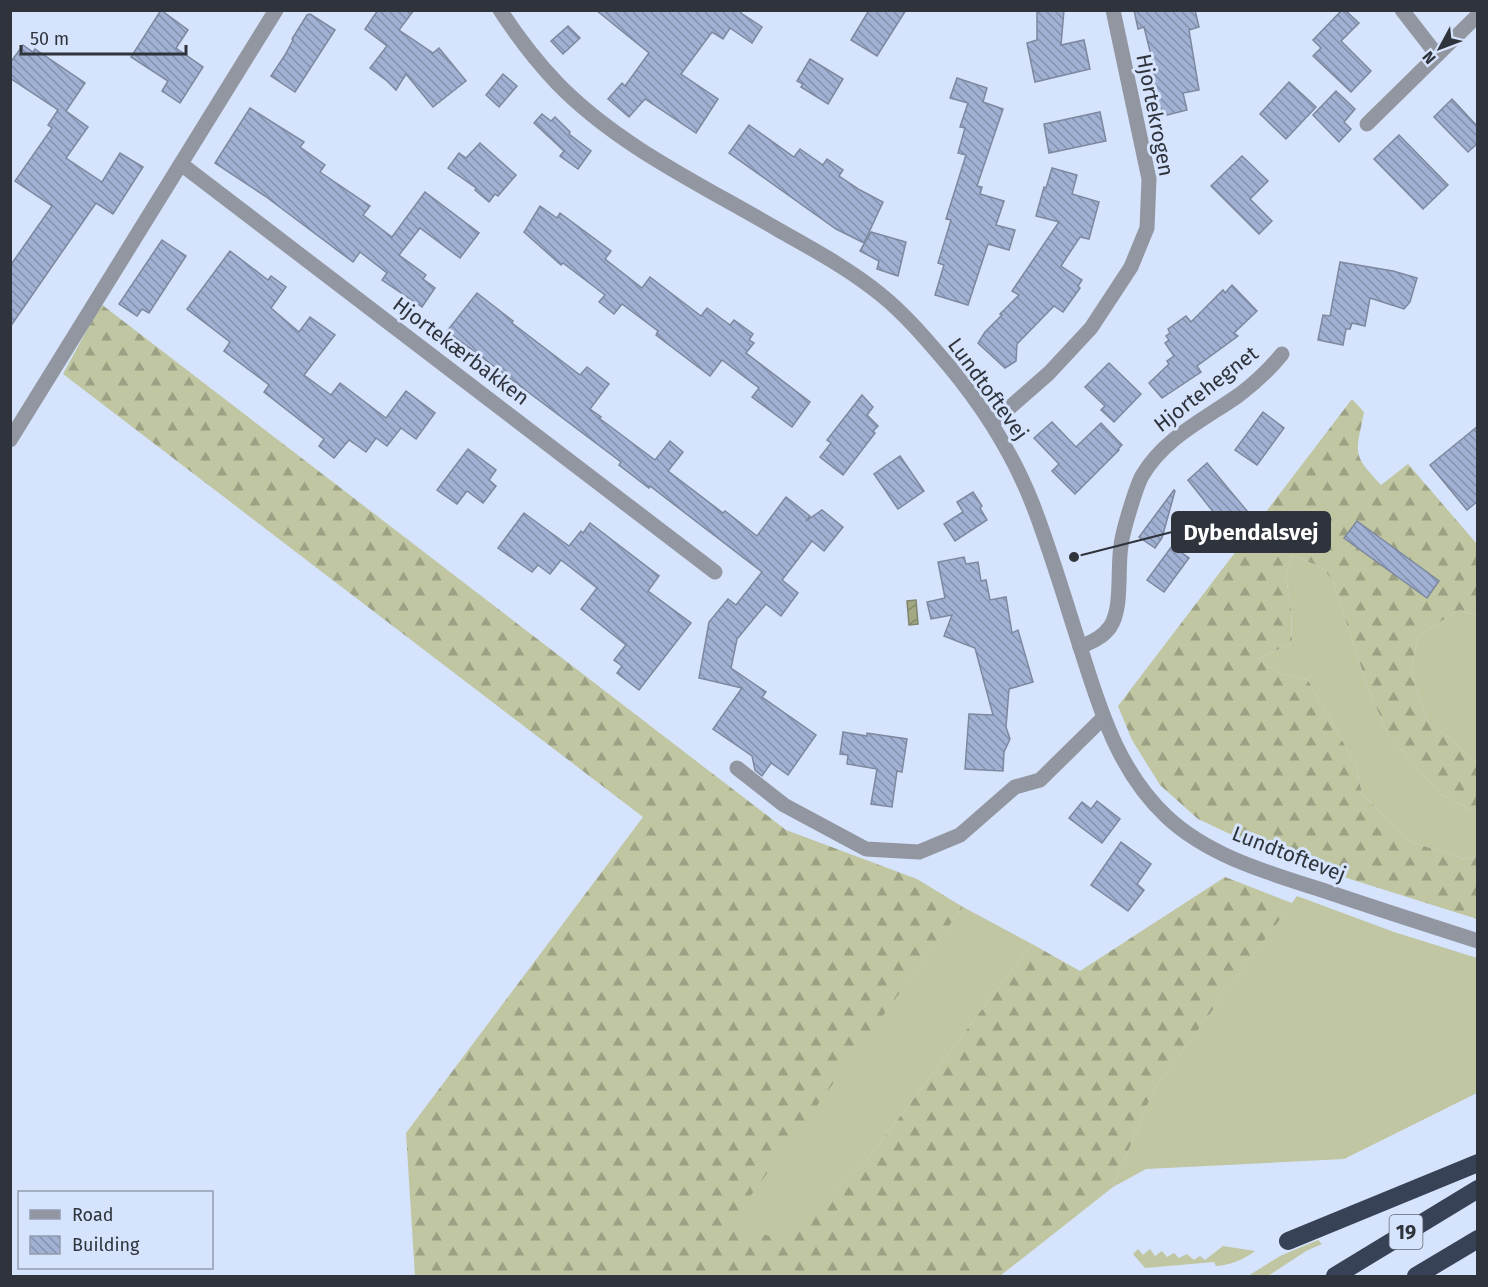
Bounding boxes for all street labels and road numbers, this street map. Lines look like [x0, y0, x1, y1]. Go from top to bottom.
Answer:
street label: Hjortekrogen [1130, 52, 1180, 178]
street label: Hjortekærbakken [388, 291, 534, 411]
street label: Lundtoftevej [942, 333, 1034, 445]
street label: Hjortehegnet [1149, 340, 1264, 438]
street label: Lundtoftevej [1228, 820, 1350, 888]
road number: 19 [1390, 1215, 1422, 1249]

